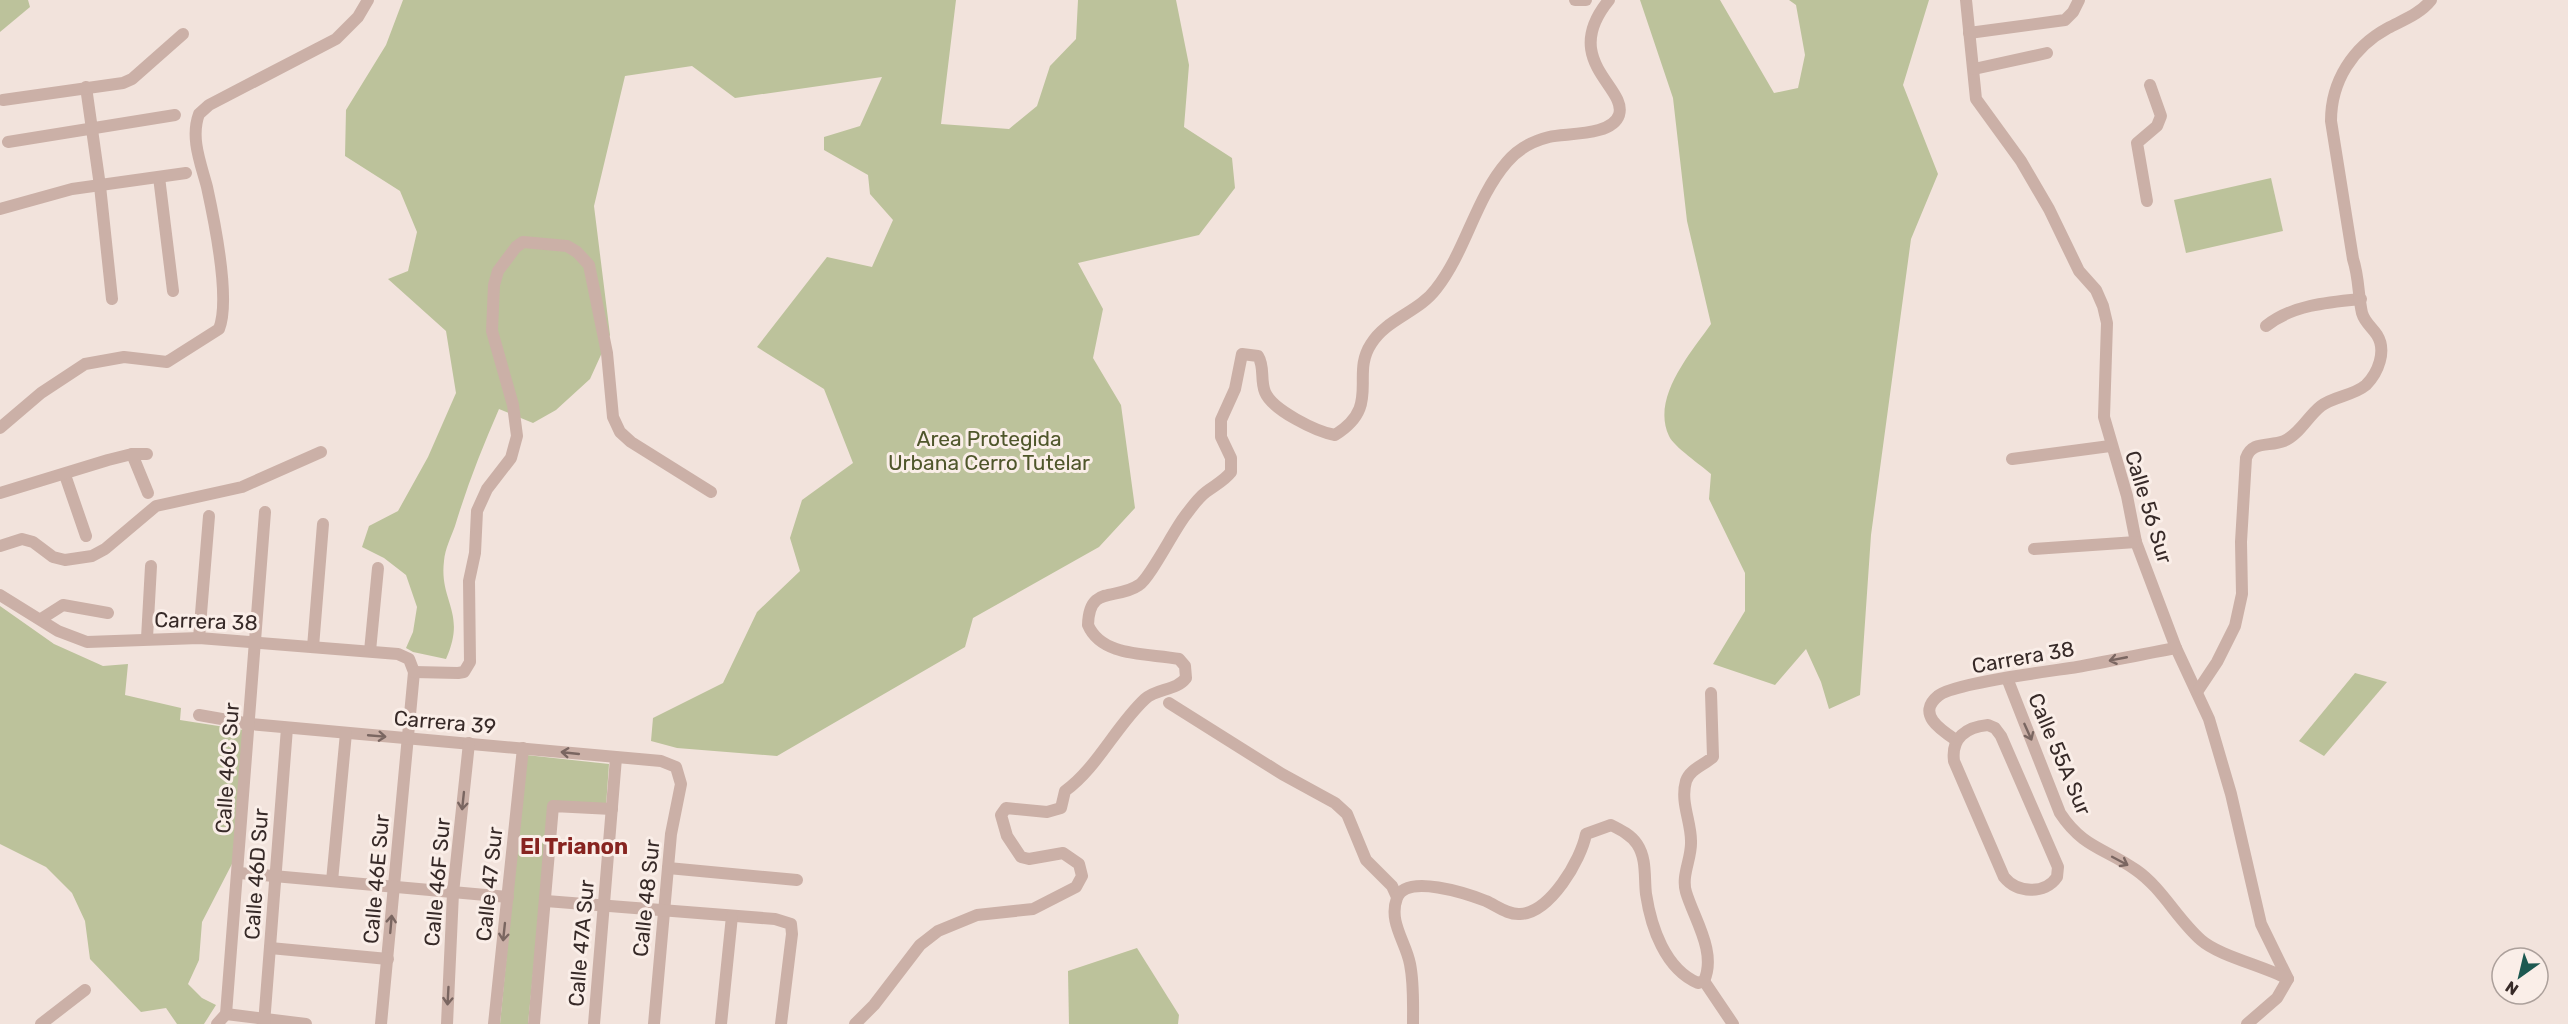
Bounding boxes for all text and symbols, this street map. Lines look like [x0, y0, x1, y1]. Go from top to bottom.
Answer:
park label: Area Protegida Urbana Cerro Tutelar [888, 426, 1090, 475]
street label: Calle 56 Sur [2120, 448, 2178, 566]
street label: Carrera 38 [154, 607, 258, 635]
street label: Carrera 38 [1970, 636, 2076, 678]
one-way arrow [2109, 654, 2129, 665]
street label: Calle 55A Sur [2023, 689, 2097, 819]
street label: Calle 46C Sur [210, 702, 244, 834]
street label: Carrera 39 [393, 705, 497, 739]
one-way arrow [2023, 723, 2035, 741]
one-way arrow [367, 731, 387, 742]
one-way arrow [560, 747, 580, 758]
one-way arrow [457, 791, 468, 811]
street label: Calle 46D Sur [239, 807, 273, 941]
street label: Calle 46E Sur [358, 813, 394, 945]
street label: Calle 46F Sur [419, 817, 455, 947]
street label: Calle 47 Sur [471, 826, 507, 942]
district label: El Trianon [520, 833, 628, 860]
street label: Calle 48 Sur [627, 838, 665, 958]
one-way arrow [2111, 855, 2128, 867]
street label: Calle 47A Sur [563, 878, 599, 1008]
one-way arrow [386, 915, 397, 934]
one-way arrow [498, 921, 509, 941]
north arrow [2490, 946, 2550, 1006]
text: N [2502, 977, 2522, 999]
one-way arrow [443, 985, 454, 1005]

